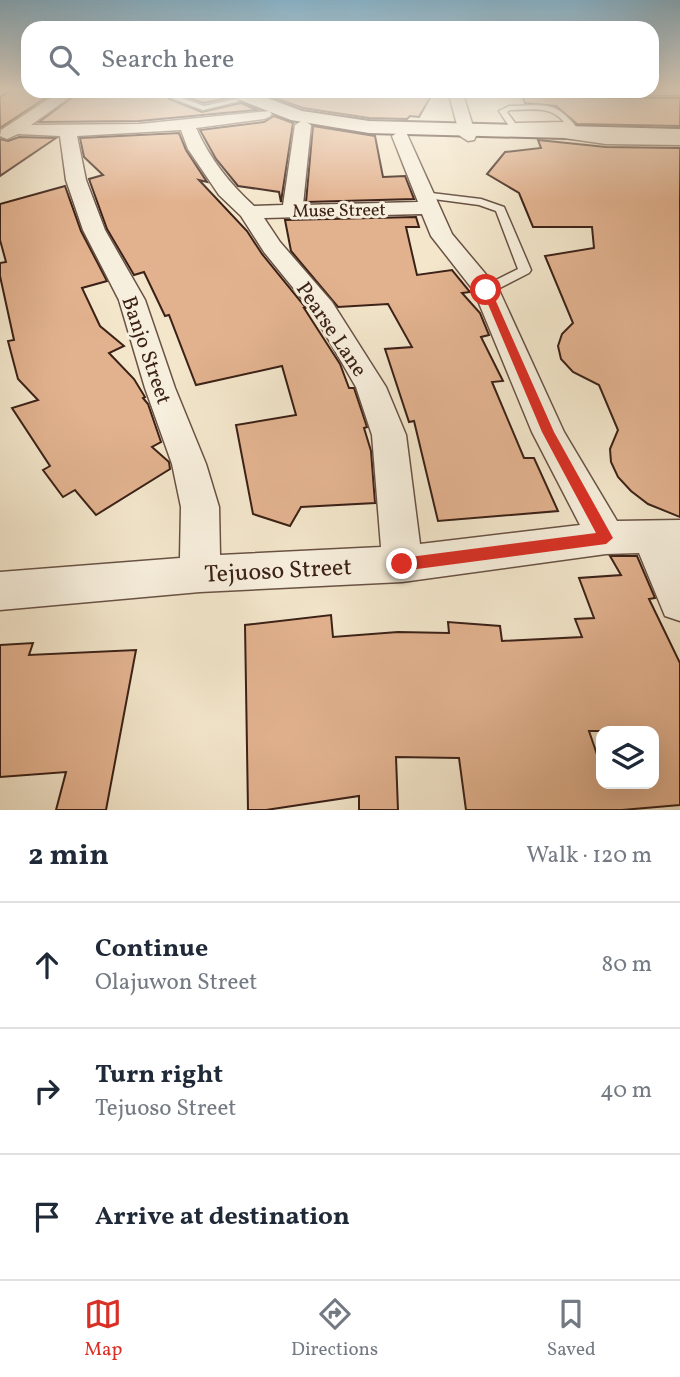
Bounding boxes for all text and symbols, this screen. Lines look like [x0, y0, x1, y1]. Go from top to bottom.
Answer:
search box [21, 21, 659, 98]
icon: search [45, 41, 83, 79]
text: Search here [101, 42, 234, 78]
street label: Muse Street [292, 198, 386, 225]
route start [470, 274, 501, 305]
street label: Pearse Lane [288, 277, 373, 383]
street label: Banjo Street [114, 293, 178, 408]
route end [386, 548, 417, 579]
street label: Tejuoso Street [204, 551, 353, 593]
map controls [596, 726, 659, 789]
button: layers [596, 726, 659, 789]
text: 2 min [28, 835, 109, 877]
text: Walk · 120 m [526, 840, 652, 872]
text: Continue [95, 931, 208, 967]
icon: ahead [28, 946, 66, 984]
text: 80 m [602, 949, 652, 981]
text: Olajuwon Street [95, 967, 257, 999]
text: Turn right [95, 1057, 223, 1093]
icon: right [28, 1072, 66, 1110]
text: 40 m [600, 1075, 652, 1107]
text: Tejuoso Street [95, 1093, 236, 1125]
icon: arrive [28, 1198, 66, 1236]
text: Arrive at destination [95, 1199, 350, 1235]
tab: Map [84, 1295, 122, 1363]
tab: Directions [291, 1295, 378, 1363]
tab: Saved [547, 1295, 596, 1363]

